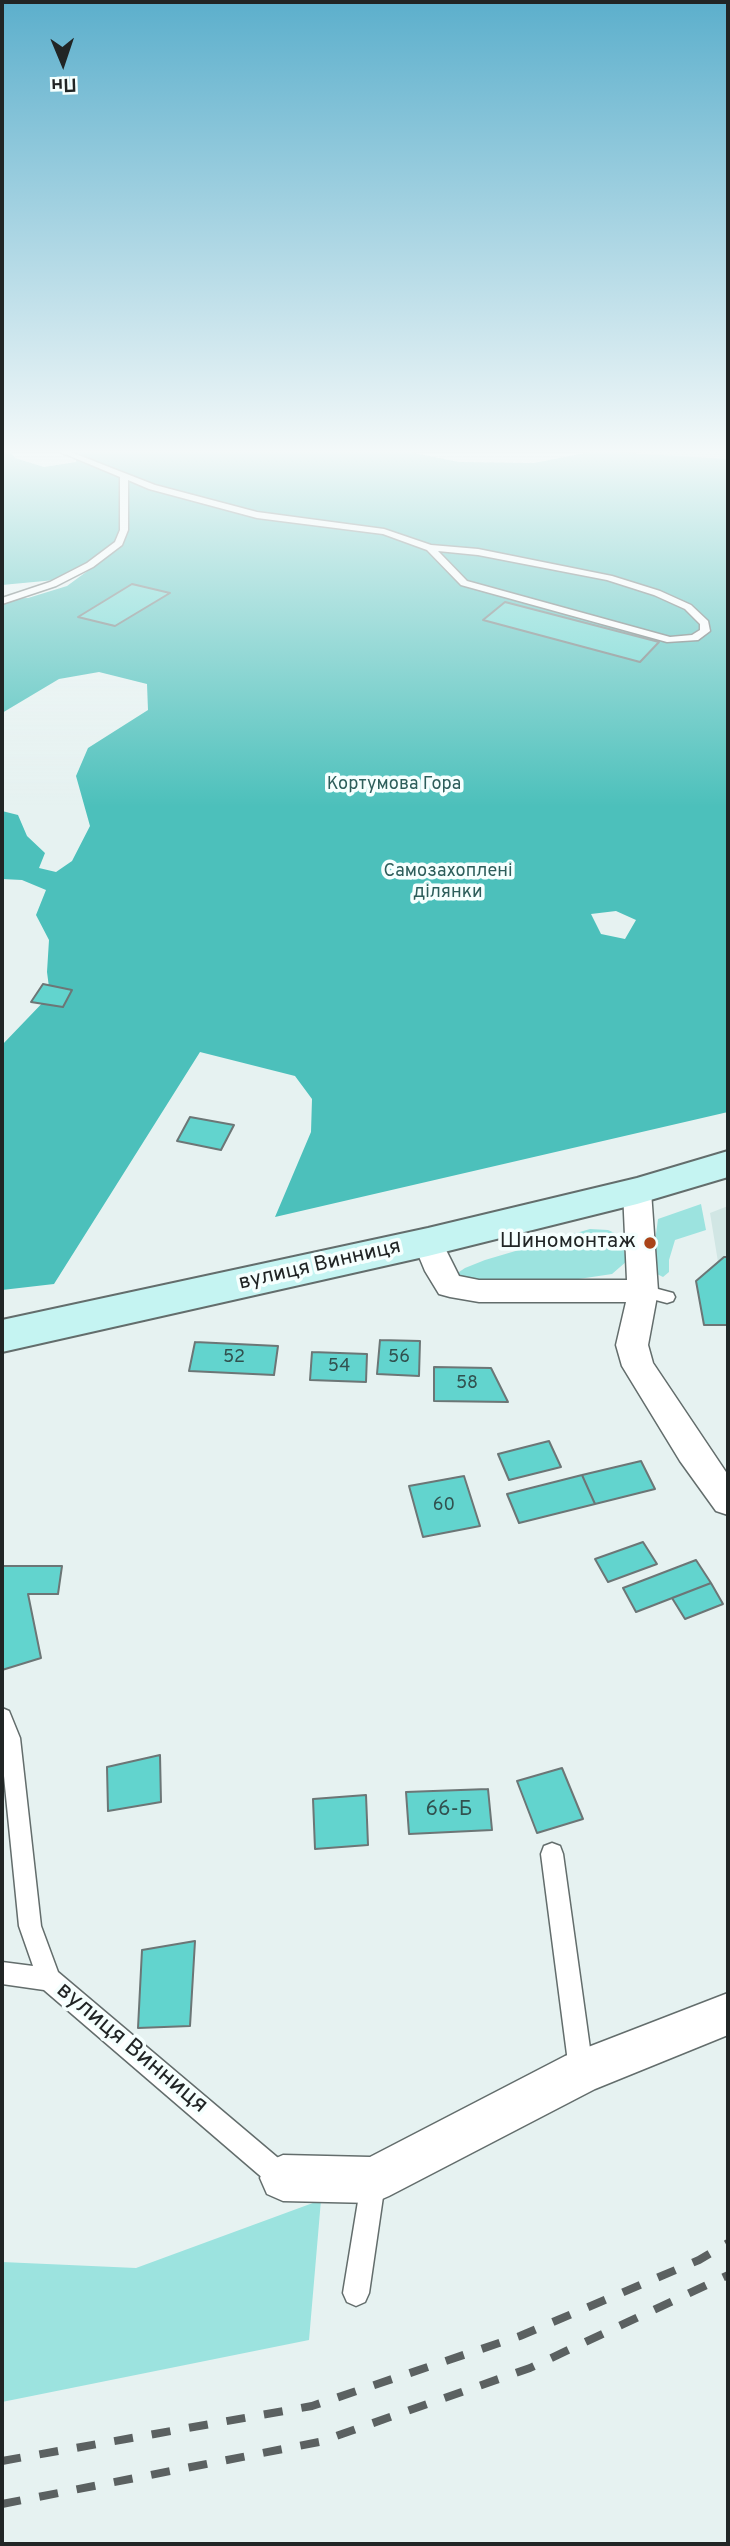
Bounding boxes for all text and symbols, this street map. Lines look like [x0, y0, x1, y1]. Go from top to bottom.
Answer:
north arrow [28, 28, 98, 98]
text: Пн [51, 72, 77, 96]
park label: Кортумова Гора [327, 774, 461, 796]
park label: Самозахоплені ділянки [384, 861, 512, 903]
place label: Шиномонтаж [500, 1230, 636, 1256]
street label: вулиця Винниця [237, 1235, 403, 1297]
marker: Шиномонтаж [642, 1235, 658, 1251]
house number: 52 [223, 1347, 245, 1369]
house number: 56 [388, 1347, 410, 1369]
house number: 54 [328, 1356, 350, 1378]
house number: 58 [456, 1373, 478, 1395]
house number: 60 [433, 1495, 455, 1517]
house number: 66-Б [426, 1798, 472, 1824]
street label: вулиця Винниця [49, 1977, 213, 2121]

